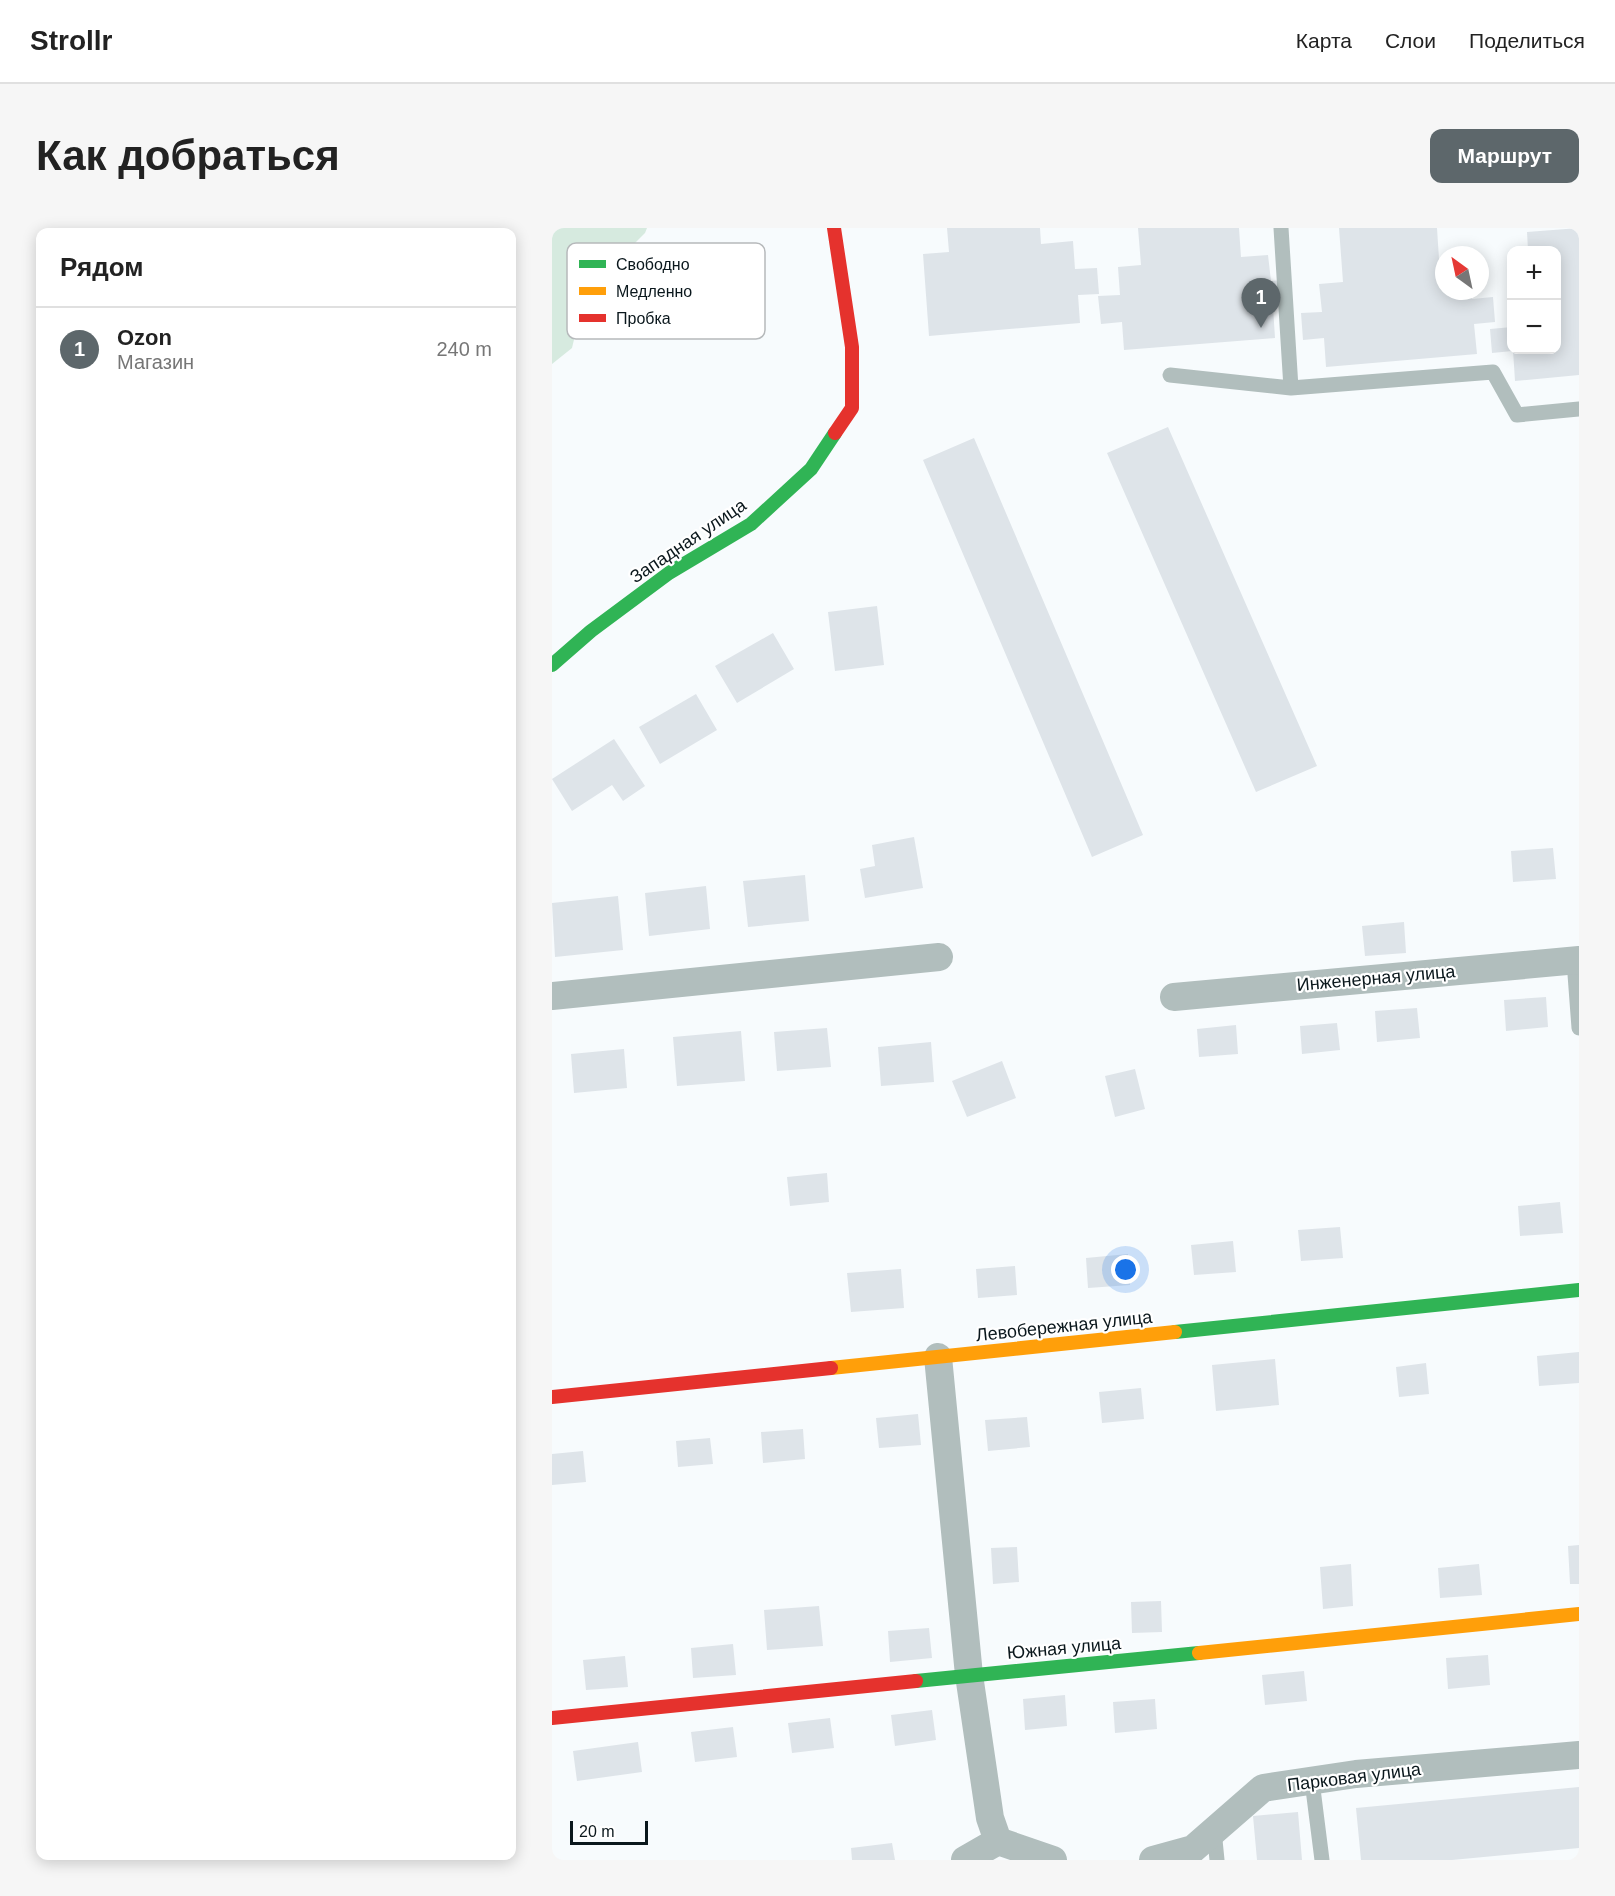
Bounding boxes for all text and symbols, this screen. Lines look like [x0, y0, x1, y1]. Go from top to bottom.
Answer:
text: Strollr [30, 25, 112, 56]
text: Карта [1296, 29, 1352, 52]
text: Слои [1385, 29, 1436, 52]
text: Поделиться [1469, 29, 1585, 52]
button: Маршрут [1430, 129, 1579, 183]
text: Как добраться [36, 132, 340, 179]
legend [567, 243, 765, 339]
north arrow [1435, 246, 1489, 300]
map controls [1507, 246, 1561, 354]
button: + [1507, 246, 1561, 300]
text: Рядом [60, 252, 143, 282]
text: Свободно [616, 256, 690, 273]
pin: 1 [1242, 279, 1280, 328]
text: Медленно [616, 283, 692, 300]
button: − [1507, 300, 1561, 354]
text: Пробка [616, 310, 671, 327]
text: Ozon [117, 325, 172, 350]
text: 1 [74, 338, 85, 360]
text: 240 m [436, 338, 492, 360]
text: Магазин [117, 351, 194, 373]
street label: Западная улица [626, 494, 751, 587]
street label: Инженерная улица [1296, 961, 1457, 995]
your location [1111, 1255, 1140, 1284]
street label: Левобережная улица [975, 1307, 1154, 1345]
street label: Южная улица [1006, 1633, 1123, 1663]
street label: Парковая улица [1286, 1759, 1423, 1795]
scale bar [570, 1818, 648, 1846]
text: 20 m [579, 1823, 615, 1840]

